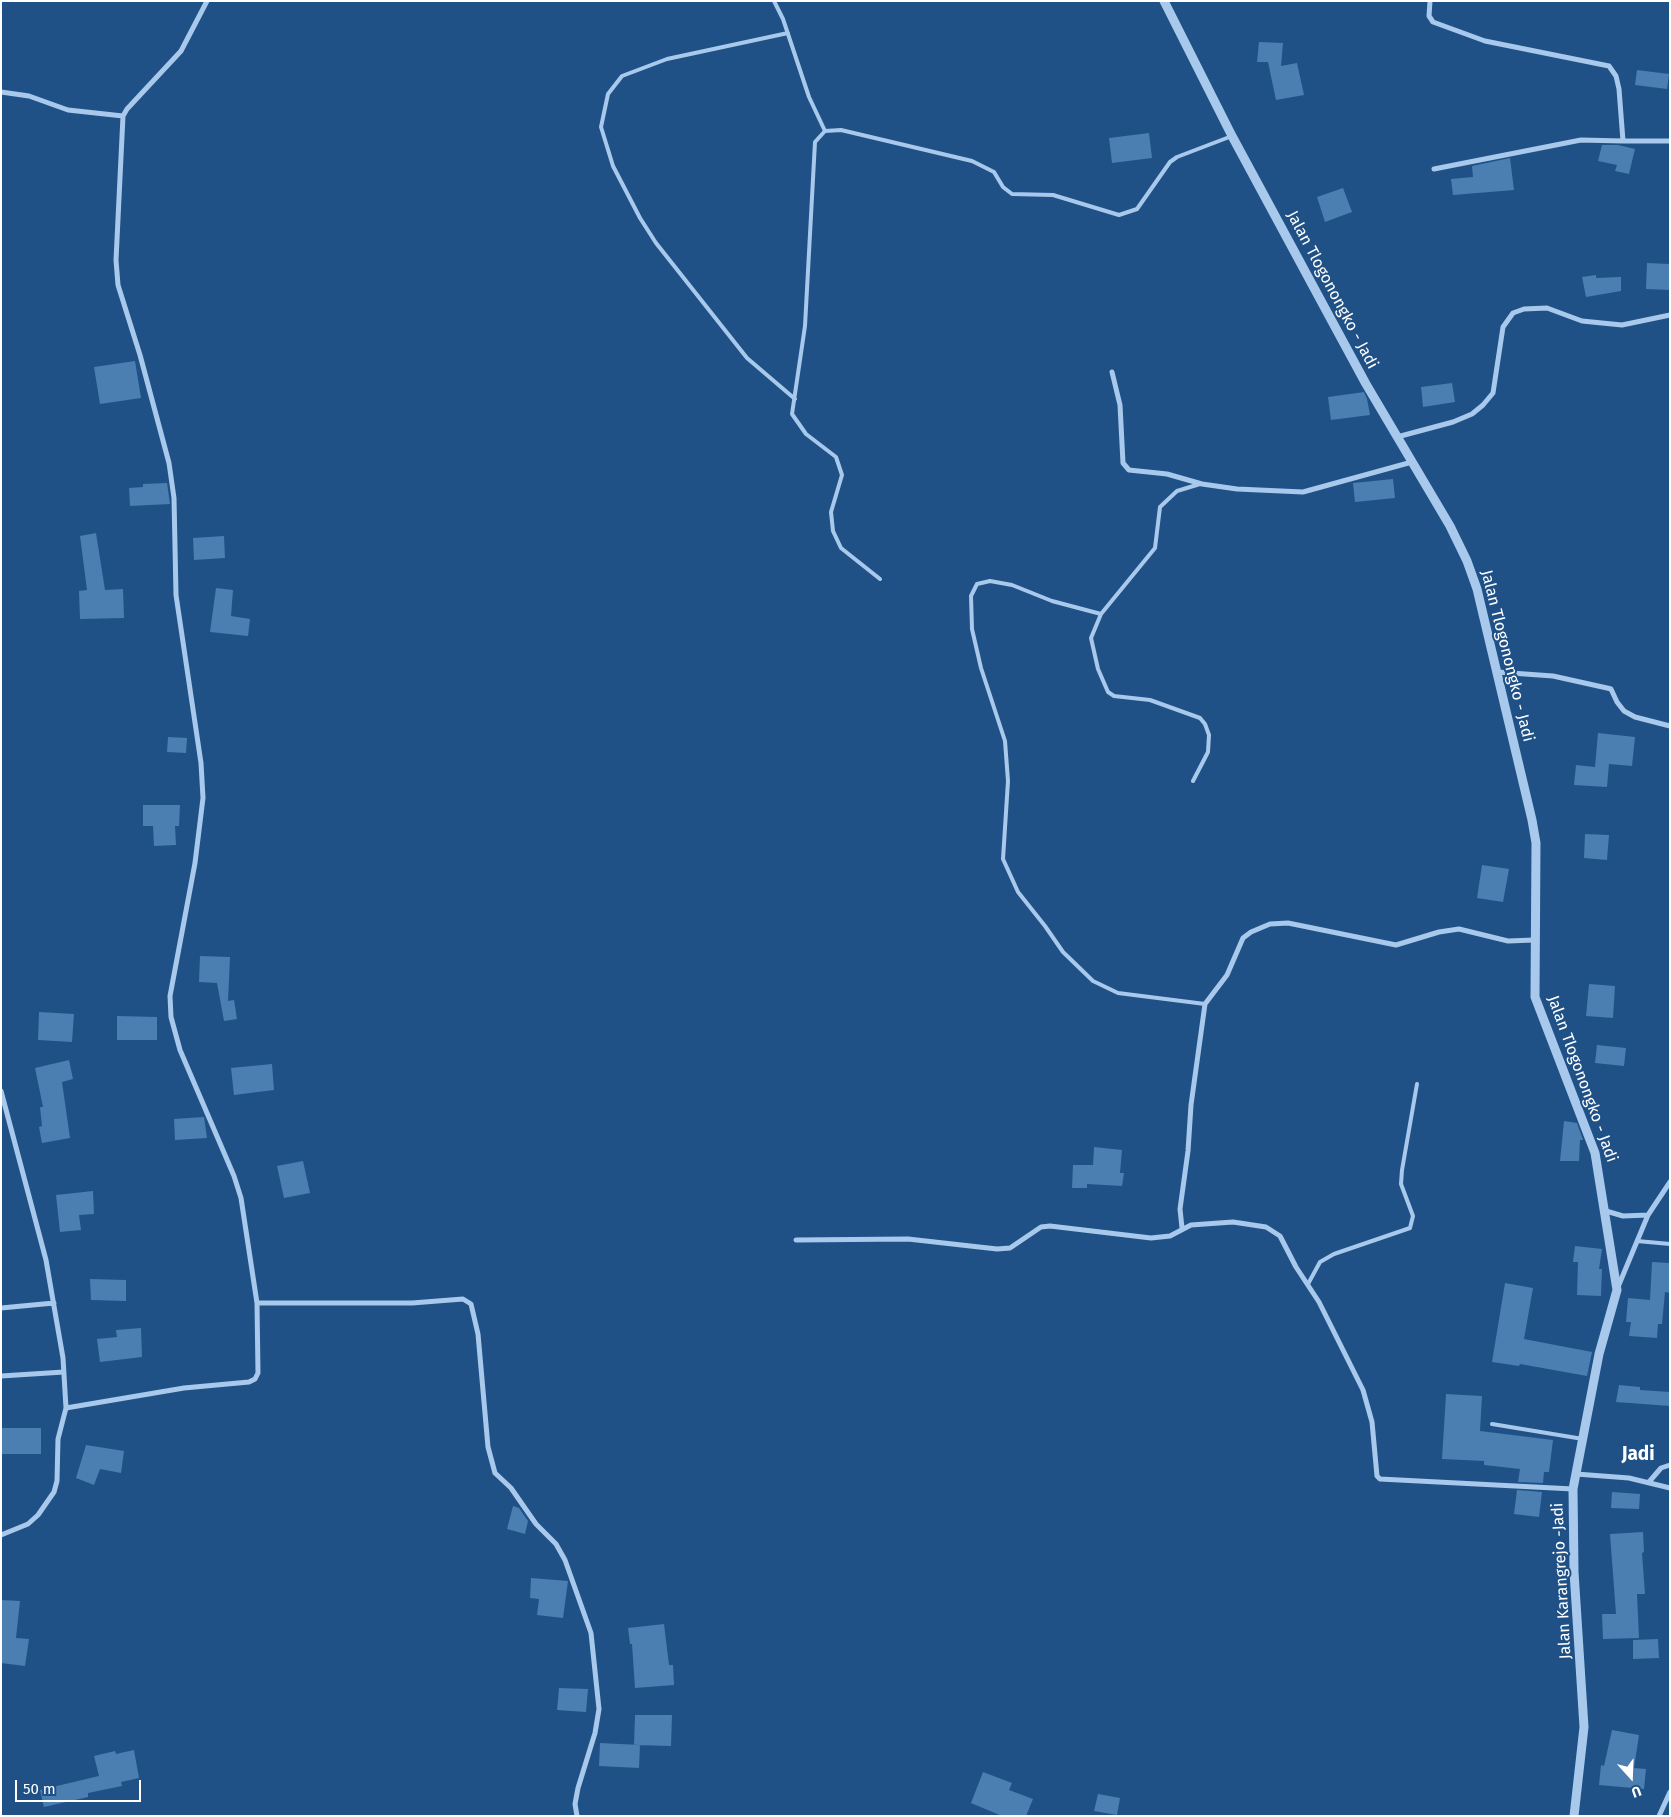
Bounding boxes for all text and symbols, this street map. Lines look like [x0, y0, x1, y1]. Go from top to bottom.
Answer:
street label: Jalan Tlogonongko - Jadi [1282, 208, 1382, 372]
street label: Jalan Tlogonongko - Jadi [1476, 568, 1538, 744]
street label: Jalan Tlogonongko - Jadi [1543, 993, 1621, 1165]
district label: Jadi [1621, 1444, 1655, 1466]
street label: Jalan Karangrejo -Jadi [1548, 1502, 1576, 1660]
north arrow [1606, 1752, 1656, 1802]
scale bar [18, 1770, 144, 1802]
text: 50 m [23, 1780, 56, 1798]
text: U [1629, 1782, 1643, 1801]

